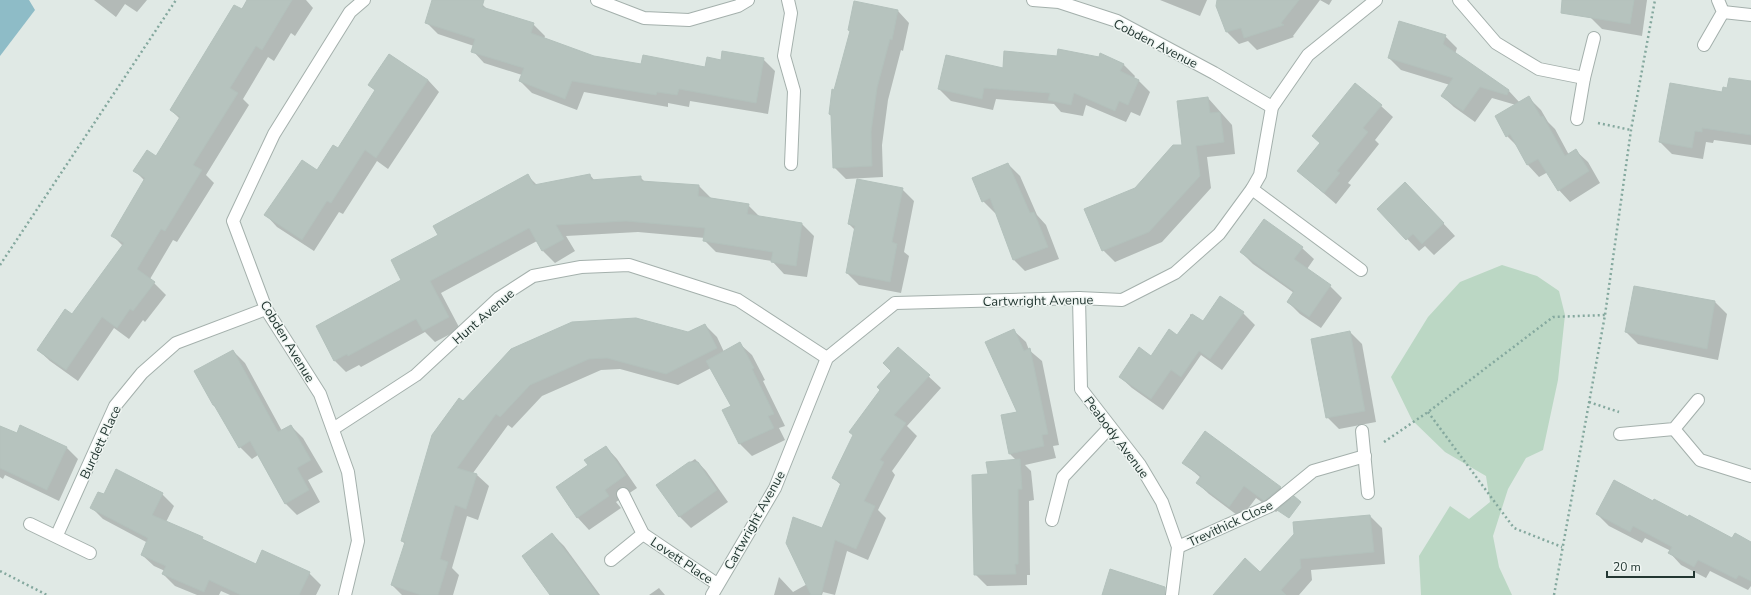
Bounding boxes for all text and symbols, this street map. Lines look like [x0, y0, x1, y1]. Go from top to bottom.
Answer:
street label: Cobden Avenue [1110, 15, 1201, 73]
street label: Hunt Avenue [449, 285, 519, 349]
street label: Cartwright Avenue [982, 291, 1094, 311]
street label: Cobden Avenue [256, 297, 319, 386]
street label: Peabody Avenue [1079, 393, 1153, 482]
street label: Burdett Place [76, 403, 126, 482]
street label: Cartwright Avenue [720, 468, 790, 573]
street label: Trevithick Close [1185, 496, 1276, 551]
street label: Lovett Place [647, 533, 716, 588]
scale bar [1607, 553, 1694, 579]
text: 20 m [1613, 559, 1641, 575]

